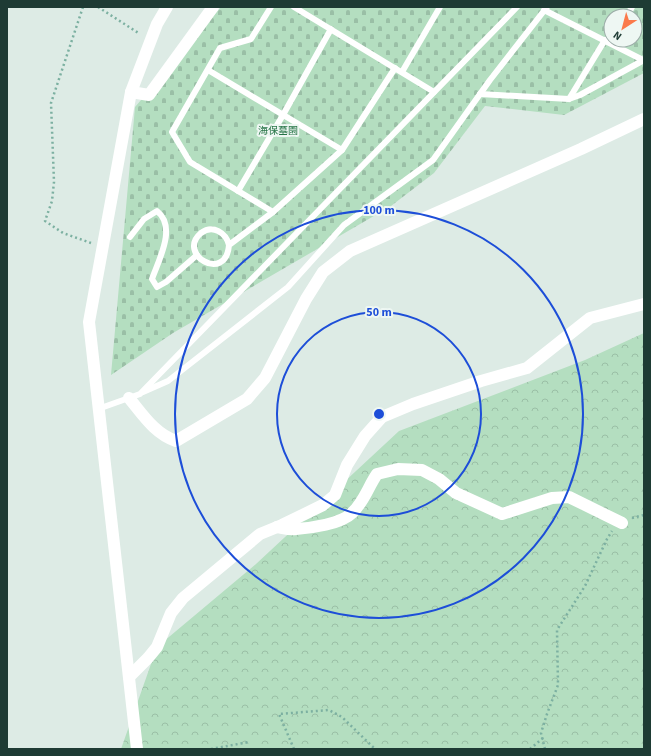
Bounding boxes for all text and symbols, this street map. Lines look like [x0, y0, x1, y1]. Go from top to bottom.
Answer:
north arrow [603, 8, 643, 48]
text: N [610, 27, 625, 44]
park label: 海保墓園 [258, 124, 298, 138]
text: 100 m [363, 202, 395, 219]
text: 50 m [366, 304, 392, 321]
centre of rings [372, 407, 386, 421]

